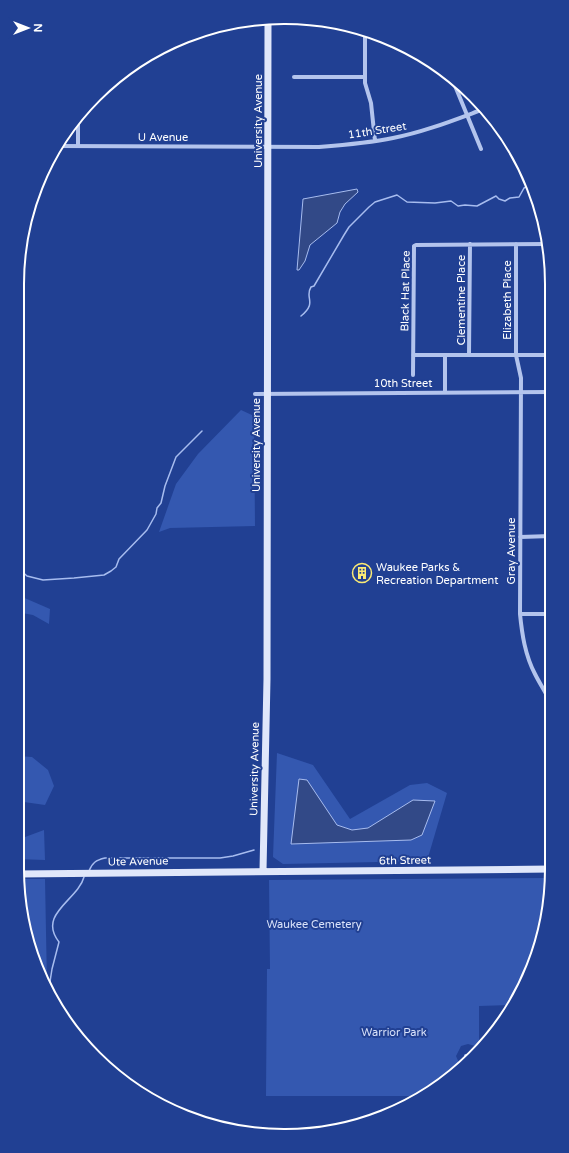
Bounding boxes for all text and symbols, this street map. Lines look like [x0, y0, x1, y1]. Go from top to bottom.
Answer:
north arrow [8, 8, 48, 48]
text: N [31, 24, 44, 32]
street label: University Avenue [252, 74, 265, 168]
street label: 11th Street [347, 119, 407, 142]
street label: U Avenue [138, 131, 188, 144]
street label: Black Hat Place [398, 250, 413, 332]
street label: Clementine Place [455, 255, 468, 345]
street label: Elizabeth Place [501, 260, 514, 340]
street label: 10th Street [373, 377, 433, 390]
street label: University Avenue [250, 398, 263, 492]
street label: Gray Avenue [505, 518, 518, 584]
place label: Waukee Parks & Recreation Department [376, 561, 498, 587]
building icon: Waukee Parks & Recreation Department [351, 562, 373, 584]
street label: University Avenue [247, 722, 262, 816]
street label: Ute Avenue [107, 854, 169, 869]
street label: 6th Street [379, 854, 431, 867]
park label: Waukee Cemetery [266, 918, 362, 931]
park label: Warrior Park [361, 1026, 427, 1039]

